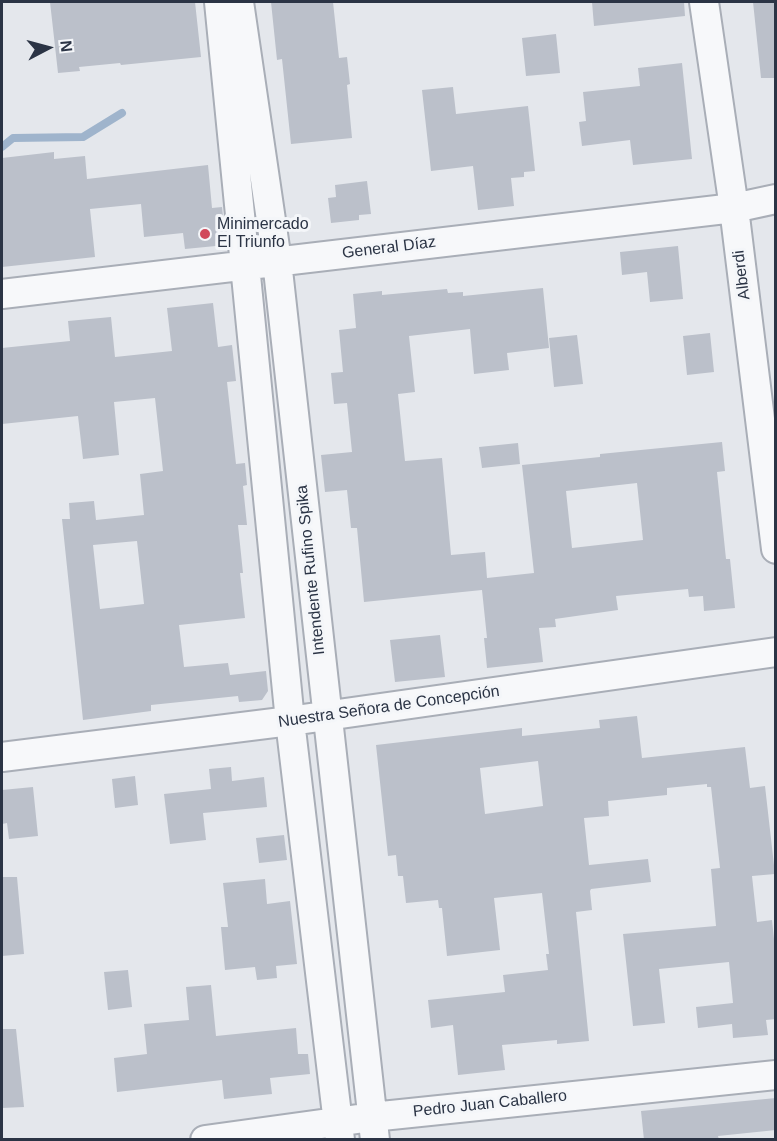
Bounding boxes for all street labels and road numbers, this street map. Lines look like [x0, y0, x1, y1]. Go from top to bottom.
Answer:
street label: General Díaz [341, 233, 437, 263]
street label: Alberdi [729, 249, 755, 301]
street label: Intendente Rufino Spika [293, 484, 329, 656]
street label: Nuestra Señora de Concepción [277, 682, 501, 732]
street label: Pedro Juan Caballero [412, 1086, 568, 1122]

